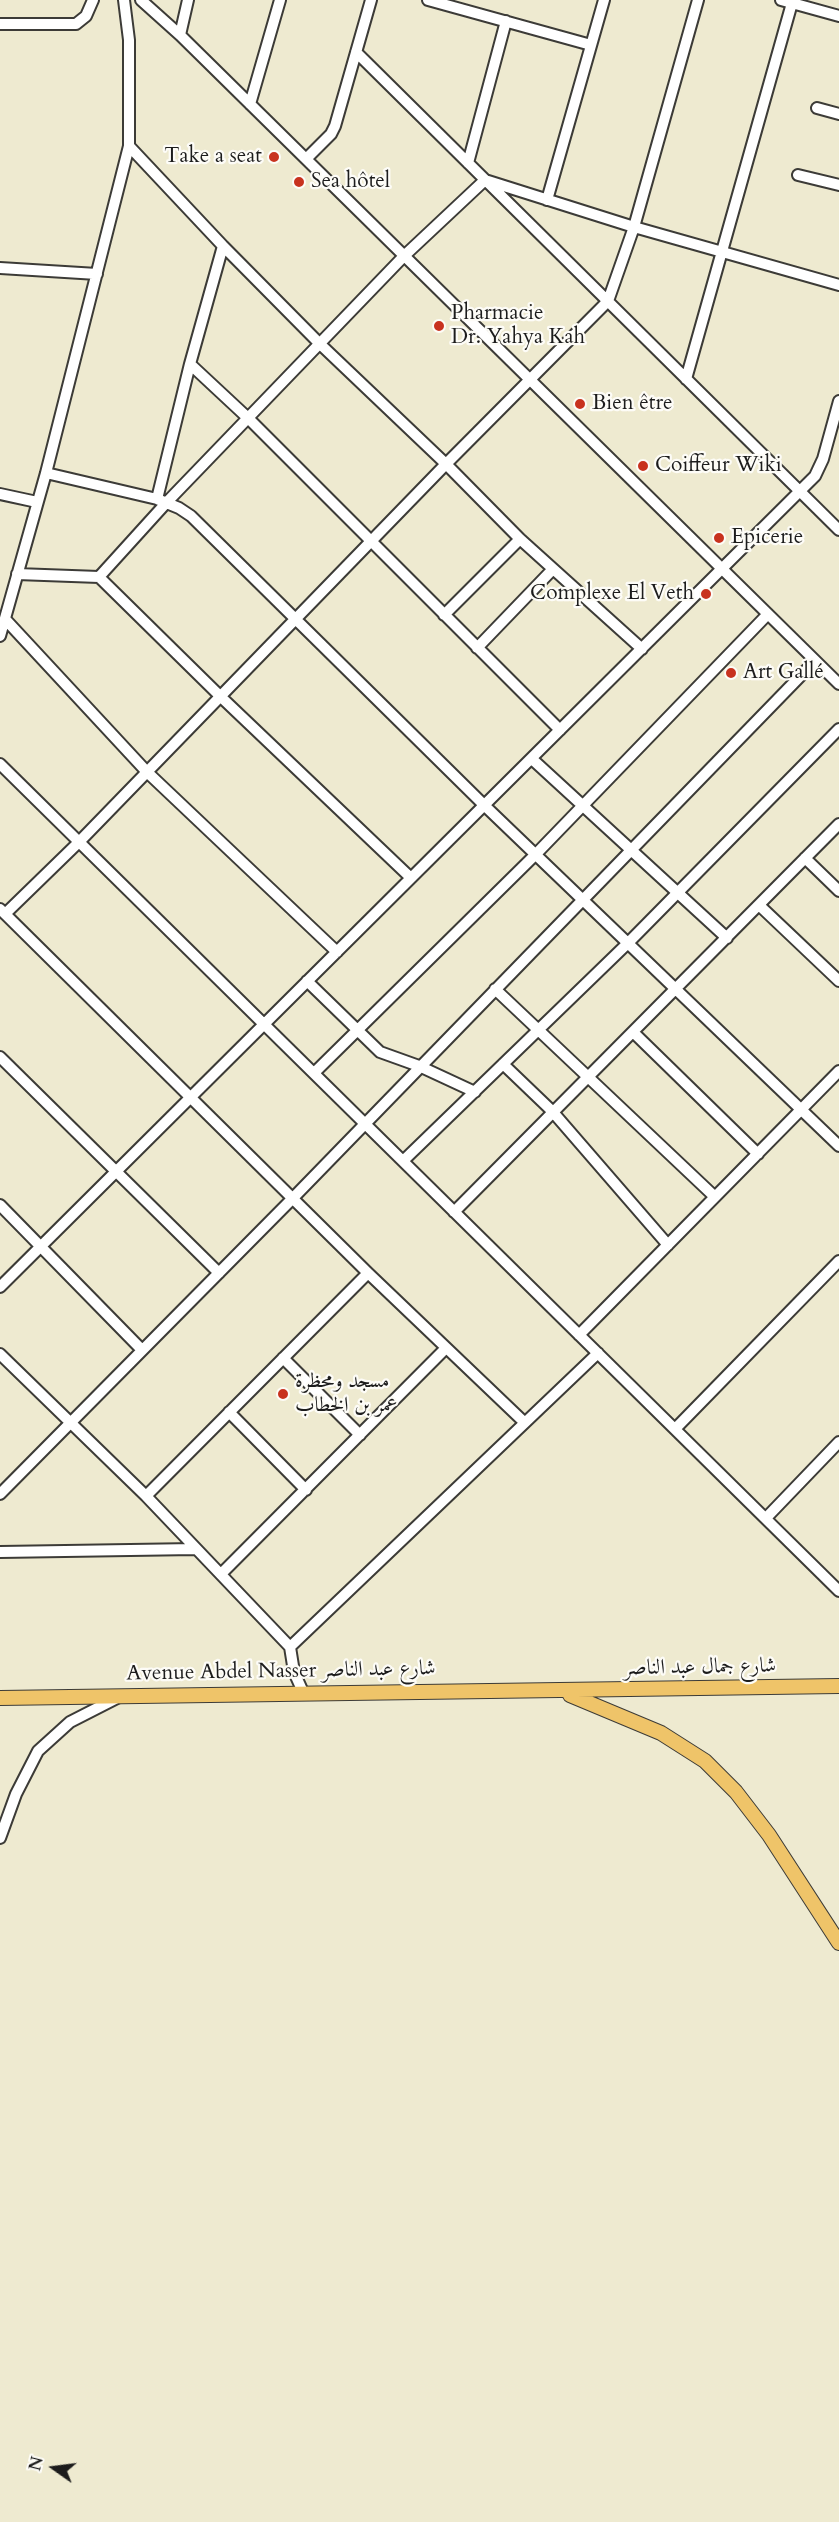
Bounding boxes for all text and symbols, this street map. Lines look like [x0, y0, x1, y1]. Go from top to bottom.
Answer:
place label: Take a seat [164, 144, 262, 170]
marker: Take a seat [267, 150, 281, 164]
place label: Sea hôtel [311, 169, 390, 195]
marker: Sea hôtel [292, 175, 306, 189]
place label: Pharmacie Dr. Yahya Kah [451, 301, 585, 351]
marker: Pharmacie Dr. Yahya Kah [432, 319, 446, 333]
place label: Bien être [592, 391, 673, 417]
marker: Bien être [573, 397, 587, 411]
place label: Coiffeur Wiki [655, 453, 782, 479]
marker: Coiffeur Wiki [636, 459, 650, 473]
place label: Epicerie [731, 525, 803, 551]
marker: Epicerie [712, 531, 726, 545]
place label: Complexe El Veth [530, 581, 694, 607]
marker: Complexe El Veth [699, 587, 713, 601]
place label: Art Gallé [743, 660, 824, 686]
marker: Art Gallé [724, 666, 738, 680]
place label: مسجد ومحظرة عمر بن الخطاب [295, 1369, 398, 1419]
marker: مسجد ومحظرة عمر بن الخطاب [276, 1387, 290, 1401]
street label: شارع جمال عبد الناصر [624, 1654, 776, 1682]
street label: Avenue Abdel Nasser شارع عبد الناصر [126, 1657, 436, 1687]
north arrow [24, 2438, 84, 2498]
text: N [24, 2454, 49, 2473]

